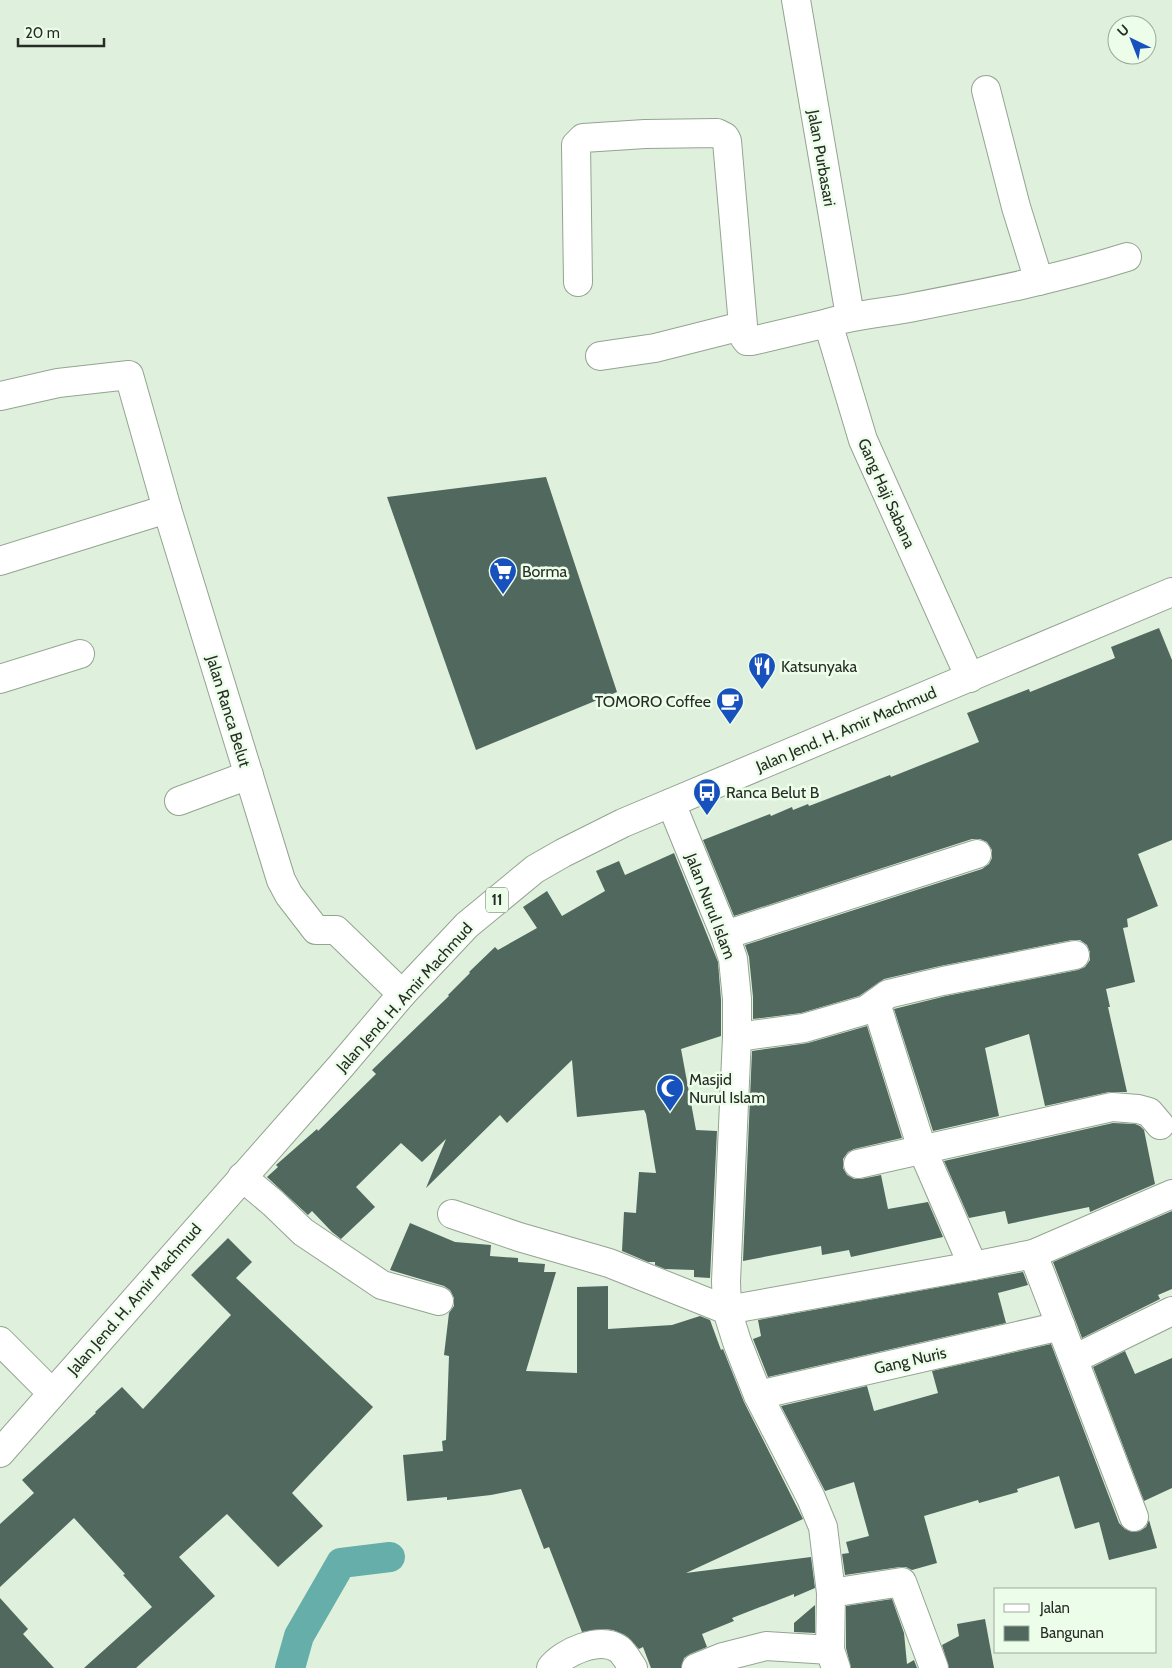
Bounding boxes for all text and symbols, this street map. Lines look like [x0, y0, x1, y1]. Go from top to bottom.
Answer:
scale bar [18, 15, 104, 47]
north arrow [1107, 15, 1157, 65]
text: U [1113, 20, 1133, 41]
text: 20 m [25, 24, 60, 42]
street label: Jalan Purbasari [804, 107, 839, 208]
street label: Gang Haji Sabana [854, 435, 919, 551]
supermarket icon: Borma [488, 556, 518, 595]
place label: Borma [522, 562, 567, 581]
restaurant icon: Katsunyaka [747, 651, 777, 690]
street label: Jalan Ranca Belut [202, 652, 255, 770]
place label: Katsunyaka [781, 657, 857, 676]
street label: Jalan Jend. H. Amir Machmud [752, 683, 939, 777]
cafe icon: TOMORO Coffee [715, 686, 745, 725]
place label: TOMORO Coffee [595, 692, 711, 711]
bus stop icon: Ranca Belut B [692, 777, 722, 816]
place label: Ranca Belut B [726, 783, 820, 802]
street label: Jalan Nurul Islam [681, 850, 739, 962]
road number: 11 [486, 888, 508, 912]
street label: Jalan Jend. H. Amir Machmud [332, 919, 476, 1077]
place label: Masjid Nurul Islam [689, 1070, 765, 1107]
mosque icon: Masjid Nurul Islam [655, 1073, 685, 1112]
street label: Jalan Jend. H. Amir Machmud [63, 1220, 205, 1380]
street label: Gang Nuris [872, 1343, 948, 1378]
legend [994, 1588, 1157, 1653]
text: Jalan [1039, 1599, 1070, 1617]
text: Bangunan [1040, 1624, 1104, 1642]

